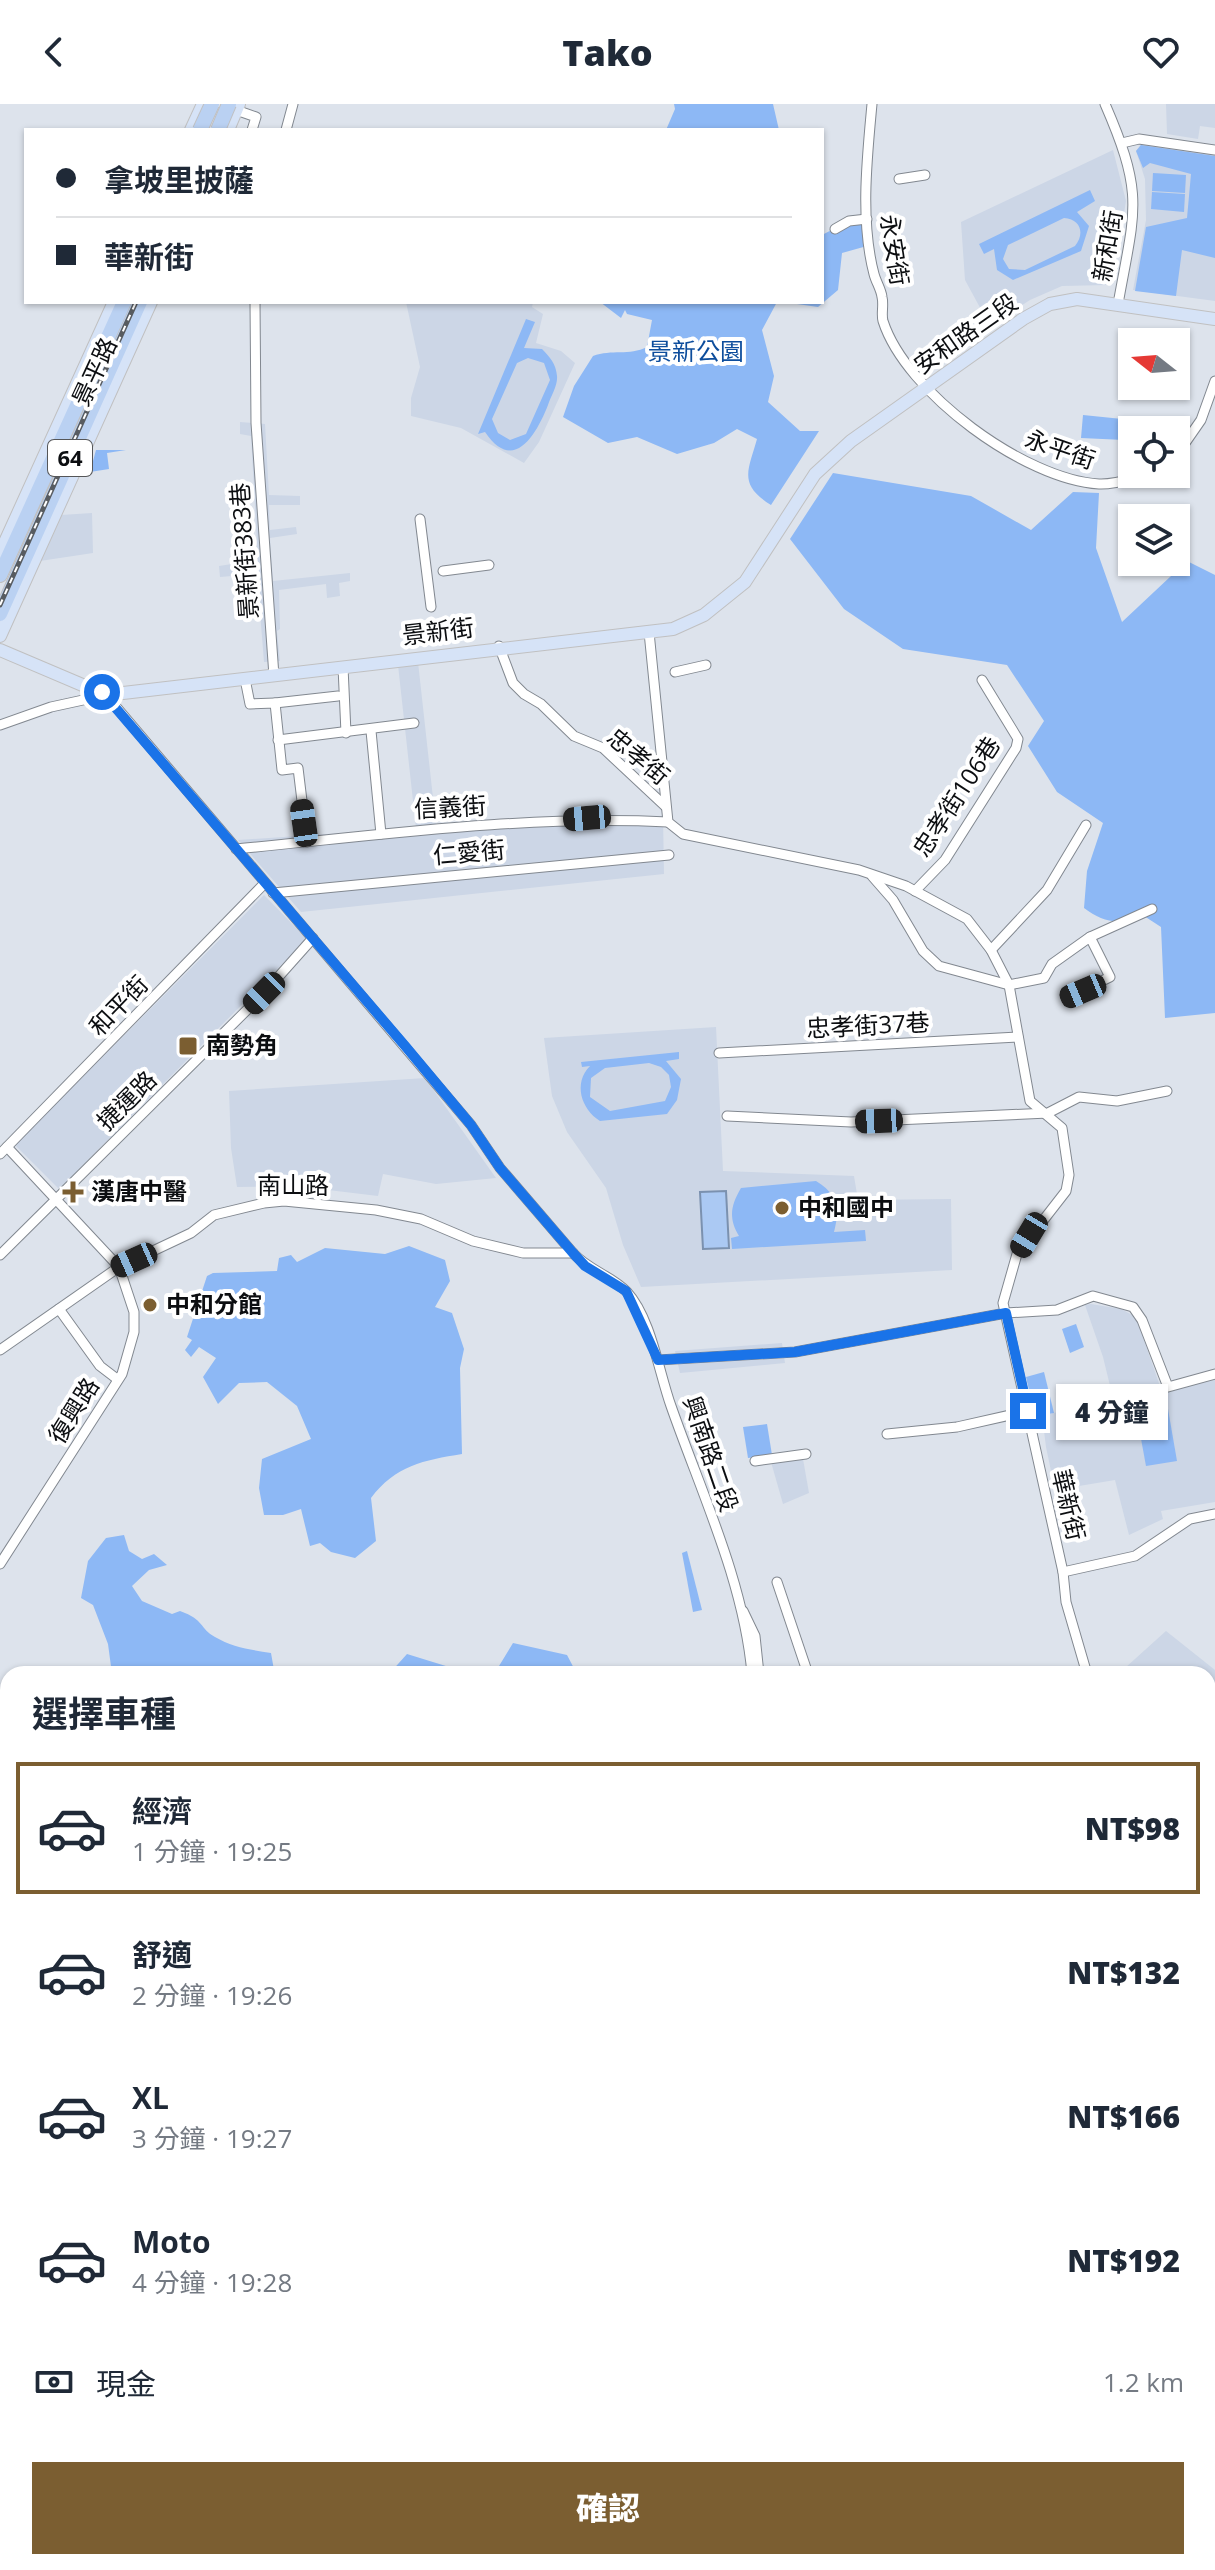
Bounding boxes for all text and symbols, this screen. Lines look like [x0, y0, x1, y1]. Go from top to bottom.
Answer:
text: Tako [562, 28, 653, 77]
icon: back [32, 30, 76, 74]
icon: heart [1139, 30, 1183, 74]
text: 拿坡里披薩 [104, 159, 254, 200]
street label: 新和街 [1084, 207, 1129, 284]
street label: 永安街 [874, 212, 917, 288]
text: 華新街 [104, 236, 194, 277]
street label: 安和路三段 [907, 285, 1024, 381]
north arrow [1118, 328, 1190, 400]
map controls [1118, 328, 1190, 576]
street label: 景平路 [63, 332, 124, 411]
park label: 景新公園 [648, 334, 744, 367]
button: locate [1118, 416, 1190, 488]
street label: 永平街 [1021, 421, 1100, 476]
road number: 64 [48, 440, 92, 476]
street label: 景新街383巷 [222, 482, 265, 621]
button: layers [1118, 504, 1190, 576]
street label: 景新街 [400, 610, 476, 651]
route start [84, 674, 120, 710]
street label: 忠孝街 [601, 720, 677, 792]
street label: 忠孝街106巷 [905, 730, 1007, 863]
street label: 信義街 [413, 788, 487, 825]
car [289, 798, 319, 848]
car [562, 804, 612, 832]
street label: 仁愛街 [432, 832, 506, 871]
street label: 和平街 [81, 968, 155, 1042]
car [239, 968, 289, 1018]
car [1056, 971, 1110, 1011]
street label: 忠孝街37巷 [805, 1005, 930, 1044]
place label: 南勢角 [206, 1028, 278, 1061]
marker: 南勢角 [177, 1035, 199, 1057]
street label: 捷運路 [89, 1063, 163, 1137]
car [855, 1108, 903, 1134]
street label: 南山路 [257, 1168, 329, 1201]
place label: 漢唐中醫 [91, 1174, 187, 1207]
marker: 漢唐中醫 [62, 1181, 84, 1203]
place label: 中和國中 [798, 1190, 894, 1223]
marker: 中和國中 [773, 1199, 791, 1217]
car [1006, 1208, 1052, 1262]
car [107, 1239, 161, 1281]
place label: 中和分館 [166, 1287, 262, 1320]
marker: 中和分館 [141, 1296, 159, 1314]
street label: 復興路 [40, 1371, 106, 1449]
callout: 4 分鐘 [1056, 1383, 1168, 1439]
street label: 興南路二段 [676, 1391, 747, 1516]
route end [1010, 1393, 1046, 1429]
text: 4 分鐘 [1075, 1394, 1149, 1430]
street label: 華新街 [1045, 1466, 1094, 1543]
text: 選擇車種 [32, 1689, 176, 1738]
text: 經濟 [132, 1790, 192, 1831]
icon: car [36, 1792, 108, 1864]
text: NT$98 [1085, 1808, 1180, 1849]
text: 1 分鐘 · 19:25 [132, 1833, 292, 1869]
text: 舒適 [132, 1934, 192, 1975]
icon: car [36, 1936, 108, 2008]
text: NT$132 [1067, 1952, 1180, 1993]
text: 2 分鐘 · 19:26 [132, 1977, 292, 2013]
text: XL [132, 2077, 169, 2118]
icon: car [36, 2080, 108, 2152]
text: NT$166 [1067, 2096, 1180, 2137]
text: 3 分鐘 · 19:27 [132, 2120, 292, 2156]
text: Moto [132, 2221, 210, 2262]
icon: car [36, 2224, 108, 2296]
text: NT$192 [1067, 2240, 1180, 2281]
text: 4 分鐘 · 19:28 [132, 2264, 292, 2300]
icon: cash [32, 2360, 76, 2404]
text: 現金 [96, 2363, 156, 2404]
text: 1.2 km [1103, 2364, 1184, 2400]
button: 確認 [32, 2462, 1184, 2554]

